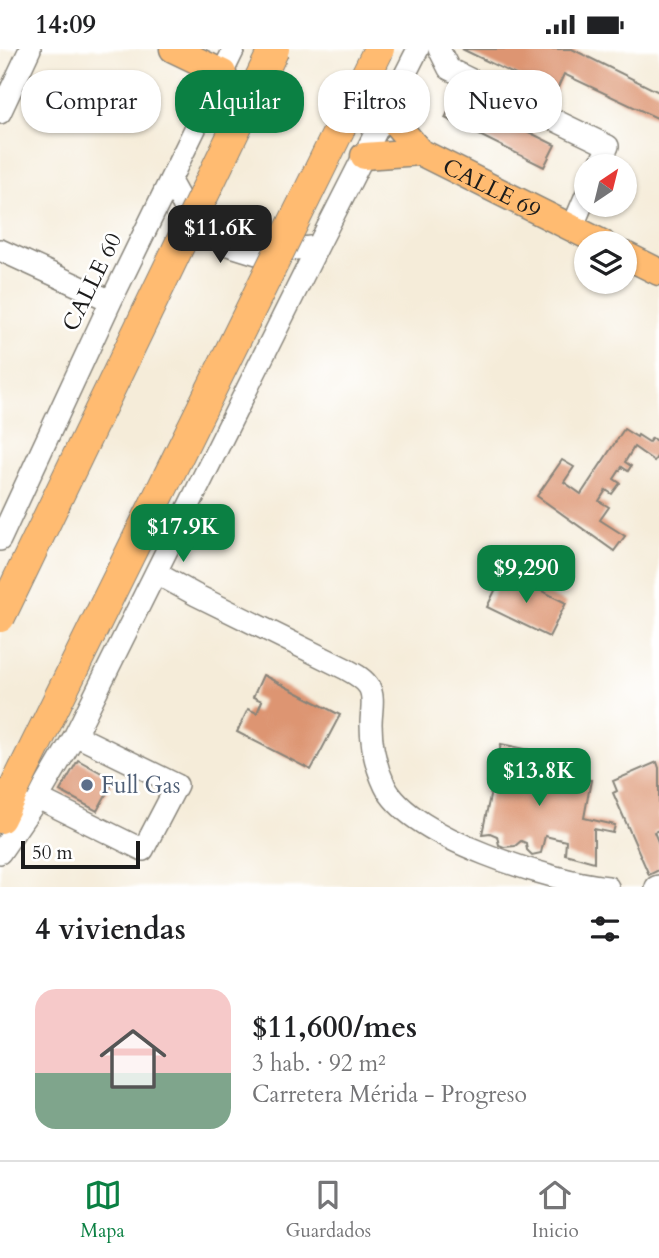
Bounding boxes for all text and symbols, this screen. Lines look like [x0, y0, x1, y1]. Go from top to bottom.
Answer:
text: 14:09 [35, 7, 96, 42]
chip: Comprar [21, 70, 161, 133]
chip: Alquilar [175, 70, 304, 133]
chip: Filtros [318, 70, 430, 133]
chip: Nuevo [444, 70, 562, 133]
street label: CALLE 69 [438, 150, 546, 226]
north arrow [574, 154, 637, 217]
map controls [574, 154, 637, 294]
pin: $11.6K [163, 205, 277, 265]
text: $11.6K [184, 212, 256, 243]
street label: CALLE 60 [55, 228, 129, 336]
button: layers [574, 231, 637, 294]
pin: $17.9K [126, 505, 240, 564]
text: $17.9K [147, 511, 219, 542]
pin: $9,290 [469, 545, 583, 605]
text: $9,290 [493, 552, 559, 583]
pin: $13.8K [482, 749, 596, 808]
text: $13.8K [503, 755, 575, 786]
place label: Full Gas [101, 770, 180, 801]
marker: Full Gas [79, 777, 95, 793]
scale bar [21, 838, 140, 870]
text: 50 m [32, 840, 73, 866]
text: 4 viviendas [35, 909, 186, 950]
icon: filters [586, 910, 624, 948]
text: $11,600/mes [252, 1007, 417, 1048]
icon: home [91, 1017, 175, 1101]
text: 3 hab. · 92 m² [252, 1048, 386, 1079]
text: Carretera Mérida - Progreso [252, 1079, 527, 1110]
tab: Mapa [80, 1176, 125, 1244]
tab: Guardados [285, 1176, 371, 1244]
tab: Inicio [532, 1176, 579, 1244]

